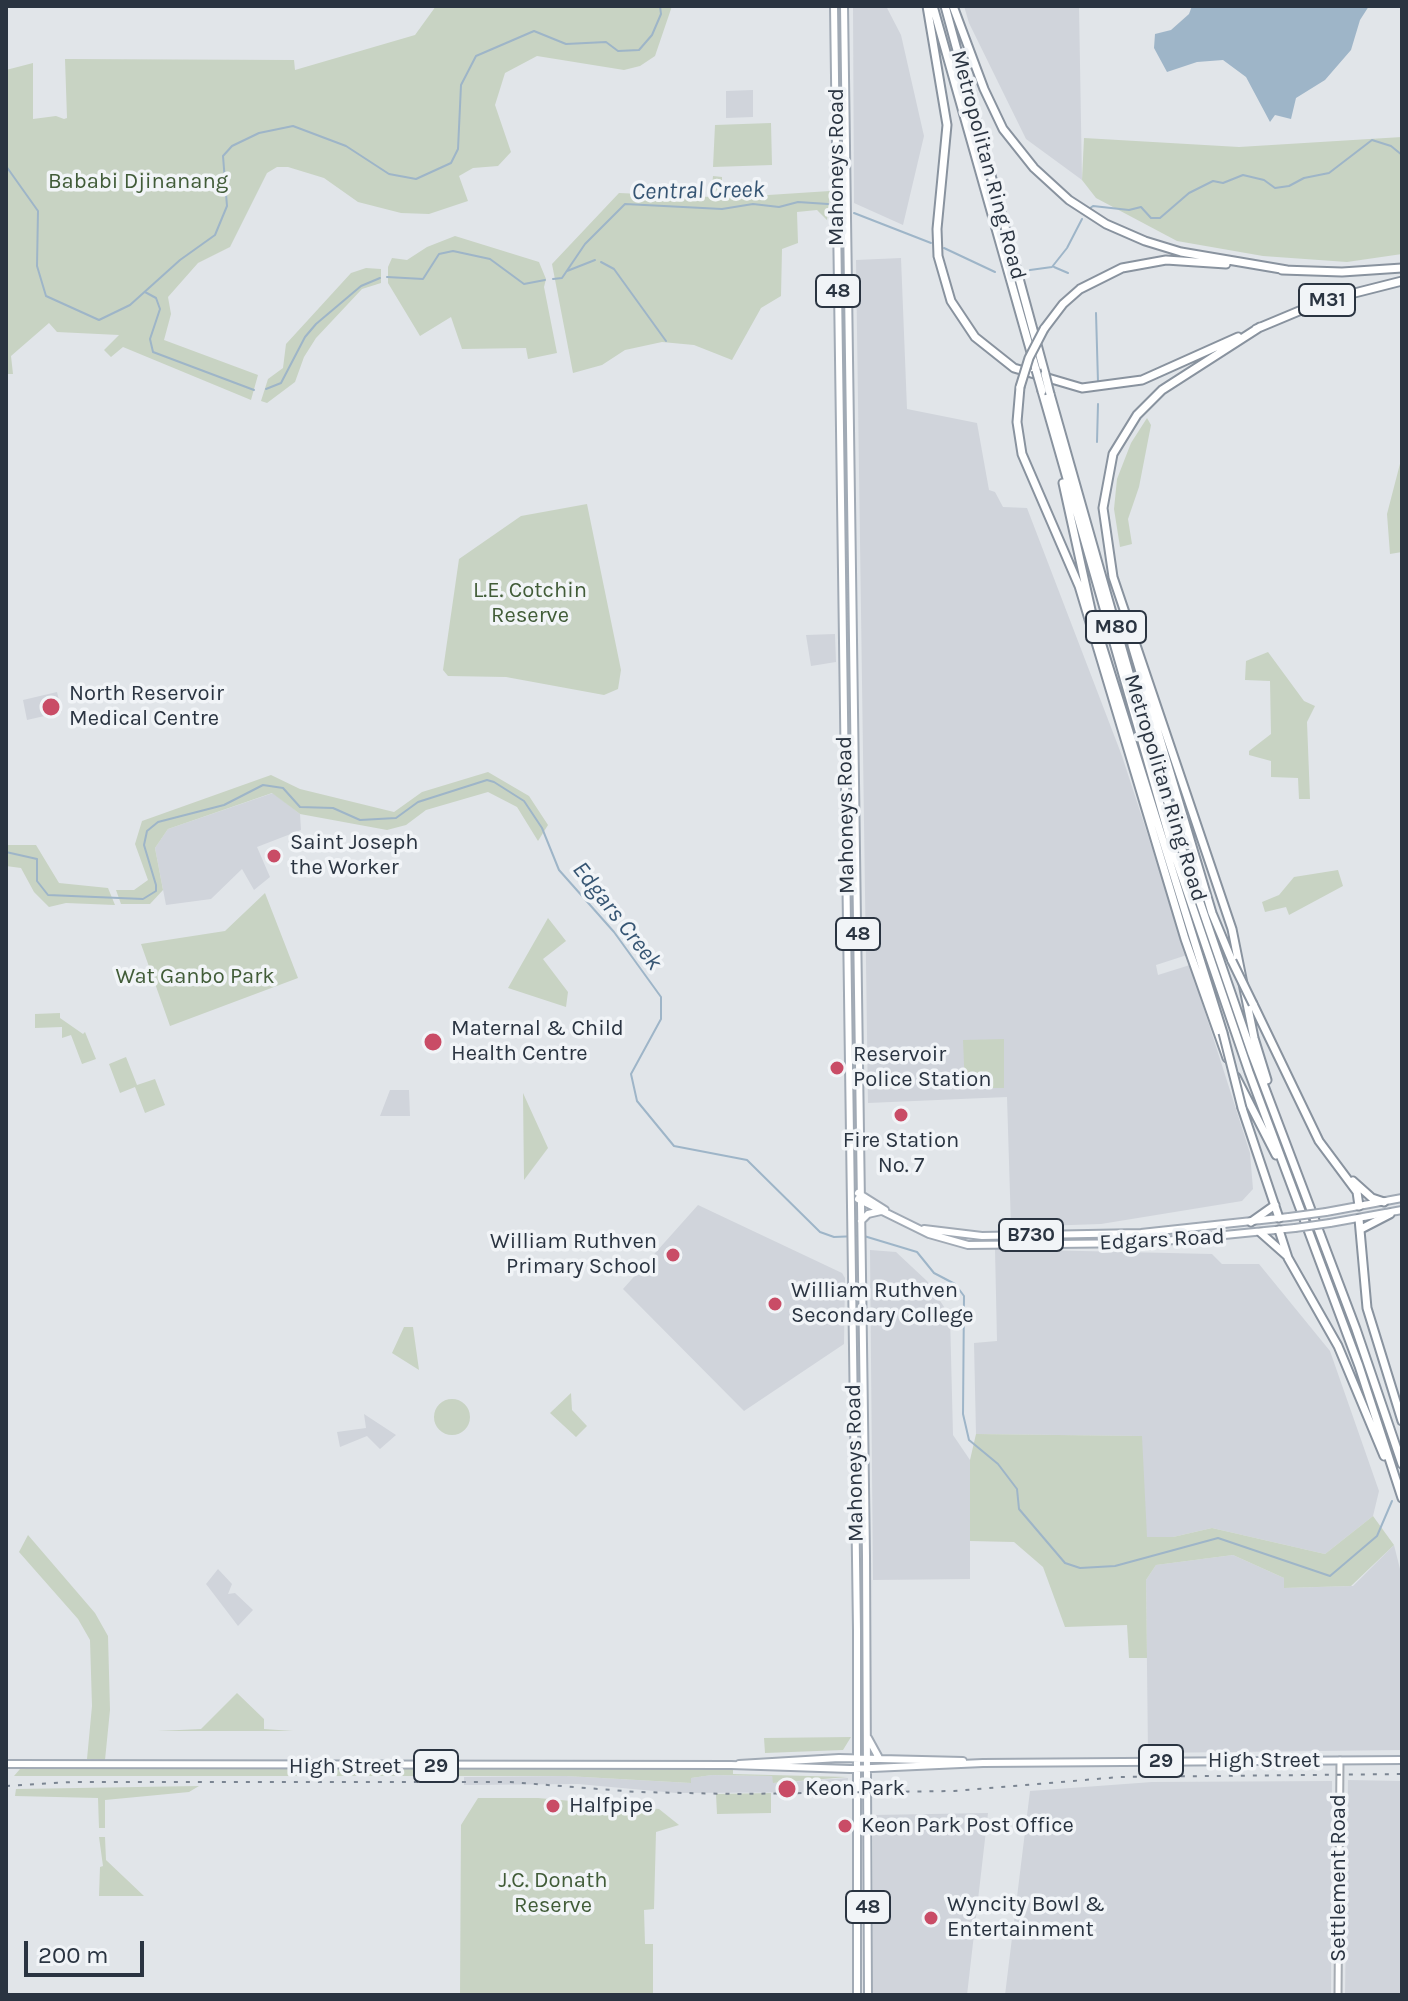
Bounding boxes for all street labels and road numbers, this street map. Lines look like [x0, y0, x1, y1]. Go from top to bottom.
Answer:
street label: Metropolitan Ring Road [945, 47, 1031, 283]
street label: Mahoneys Road [824, 88, 850, 246]
road number: 48 [816, 275, 860, 307]
road number: M31 [1299, 284, 1355, 316]
road number: M80 [1086, 611, 1146, 643]
street label: Metropolitan Ring Road [1118, 671, 1212, 905]
street label: Mahoneys Road [831, 736, 861, 894]
road number: 48 [836, 918, 880, 950]
road number: B730 [999, 1219, 1063, 1251]
street label: Edgars Road [1099, 1224, 1225, 1256]
street label: Mahoneys Road [840, 1384, 870, 1542]
road number: 29 [1139, 1745, 1183, 1777]
street label: High Street [1208, 1748, 1320, 1774]
road number: 29 [414, 1750, 458, 1782]
street label: High Street [289, 1754, 401, 1780]
street label: Settlement Road [1326, 1794, 1352, 1962]
road number: 48 [846, 1891, 890, 1923]

